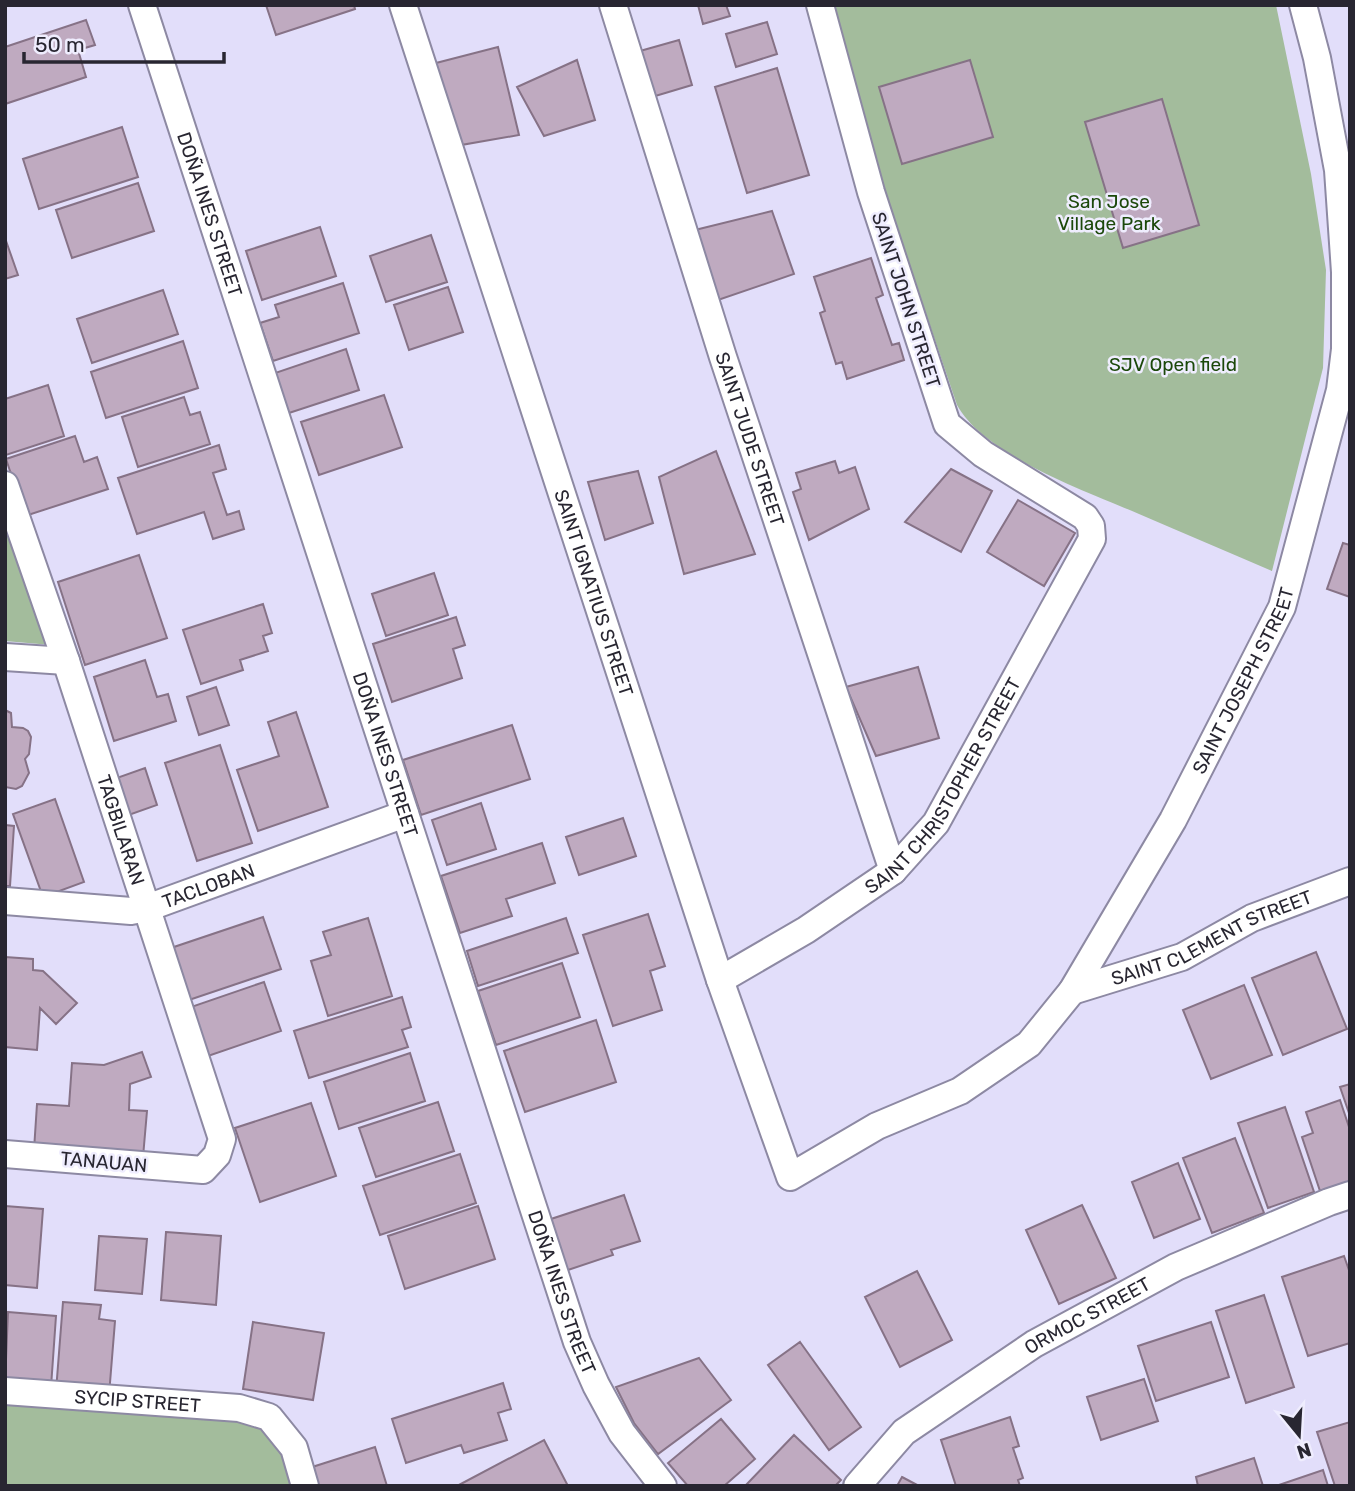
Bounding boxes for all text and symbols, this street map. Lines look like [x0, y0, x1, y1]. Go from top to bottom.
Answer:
scale bar [24, 21, 224, 65]
text: 50 m [35, 32, 85, 57]
street label: DOÑA INES STREET [173, 129, 248, 299]
park label: San Jose Village Park [1058, 190, 1161, 235]
street label: SAINT JOHN STREET [867, 209, 945, 391]
street label: SAINT JUDE STREET [711, 349, 790, 529]
park label: SJV Open field [1109, 353, 1237, 376]
street label: SAINT IGNATIUS STREET [550, 487, 638, 699]
street label: SAINT JOSEPH STREET [1187, 585, 1298, 778]
street label: DOÑA INES STREET [348, 669, 423, 840]
street label: SAINT CHRISTOPHER STREET [860, 673, 1025, 898]
street label: TAGBILARAN [92, 772, 150, 888]
street label: TACLOBAN [159, 858, 258, 913]
street label: SAINT CLEMENT STREET [1108, 885, 1315, 990]
street label: TANAUAN [60, 1147, 148, 1177]
street label: DOÑA INES STREET [523, 1207, 601, 1378]
street label: ORMOC STREET [1020, 1272, 1154, 1359]
street label: SYCIP STREET [74, 1385, 202, 1417]
north arrow [1264, 1400, 1334, 1470]
text: N [1294, 1438, 1314, 1464]

